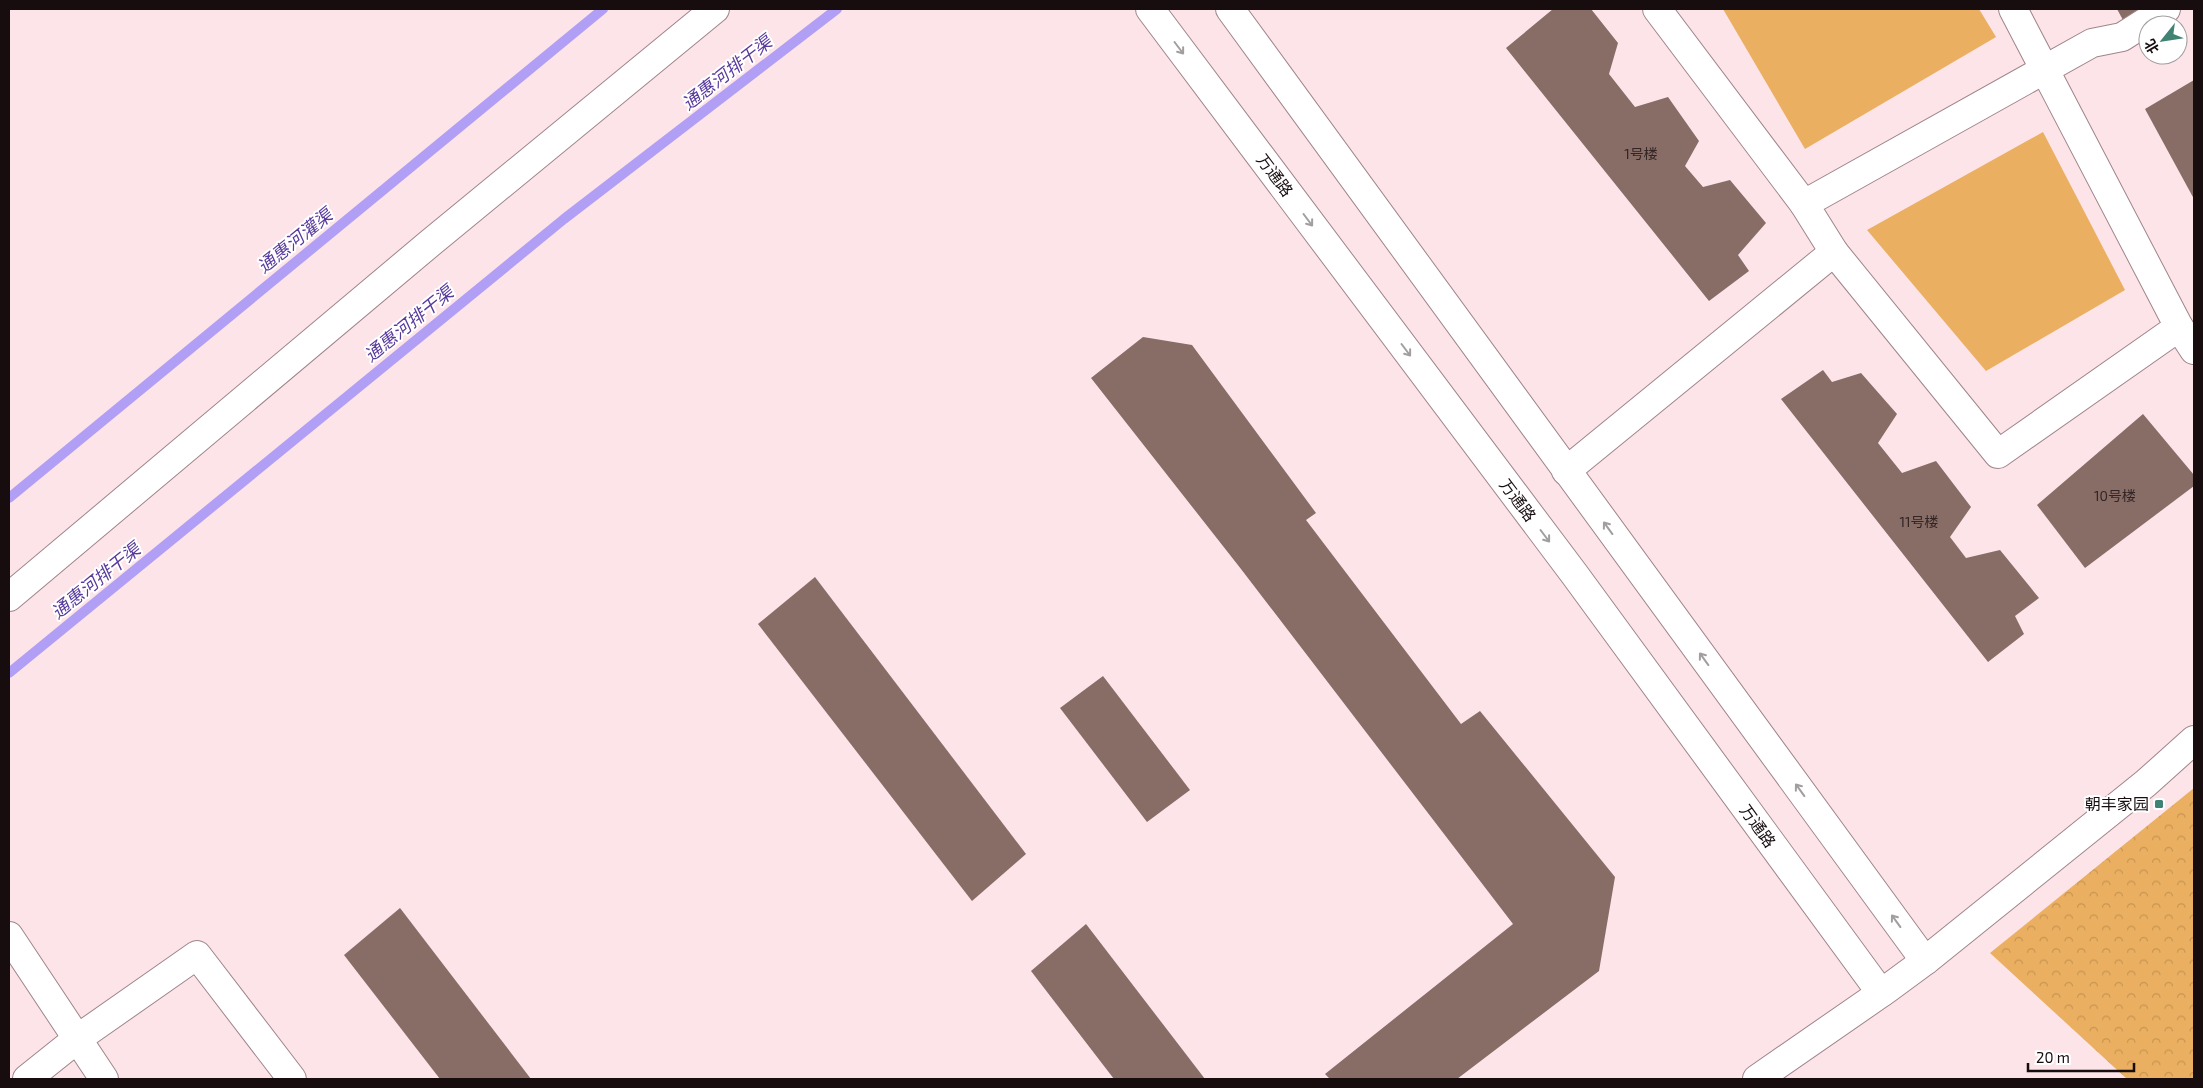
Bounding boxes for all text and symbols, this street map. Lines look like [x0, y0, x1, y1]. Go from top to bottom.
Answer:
north arrow [2138, 15, 2188, 65]
water label: 通惠河排干渠 [677, 28, 778, 114]
text: 北 [2140, 36, 2162, 57]
one-way arrow [1174, 41, 1185, 54]
house number: 1号楼 [1624, 145, 1658, 162]
street label: 万通路 [1253, 150, 1297, 200]
water label: 通惠河灌渠 [252, 201, 339, 277]
one-way arrow [1303, 213, 1313, 227]
water label: 通惠河排干渠 [359, 279, 460, 366]
one-way arrow [1400, 343, 1411, 356]
street label: 万通路 [1496, 475, 1540, 525]
house number: 10号楼 [2094, 487, 2136, 504]
house number: 11号楼 [1899, 513, 1939, 530]
one-way arrow [1603, 521, 1613, 535]
one-way arrow [1540, 529, 1550, 543]
water label: 通惠河排干渠 [46, 536, 147, 623]
one-way arrow [1699, 652, 1709, 666]
one-way arrow [1795, 783, 1805, 797]
place label: 朝丰家园 [2085, 794, 2149, 813]
marker: 朝丰家园 [2153, 798, 2165, 810]
street label: 万通路 [1737, 801, 1780, 851]
one-way arrow [1891, 915, 1902, 928]
scale bar [2028, 1040, 2134, 1072]
text: 20 m [2036, 1048, 2070, 1066]

